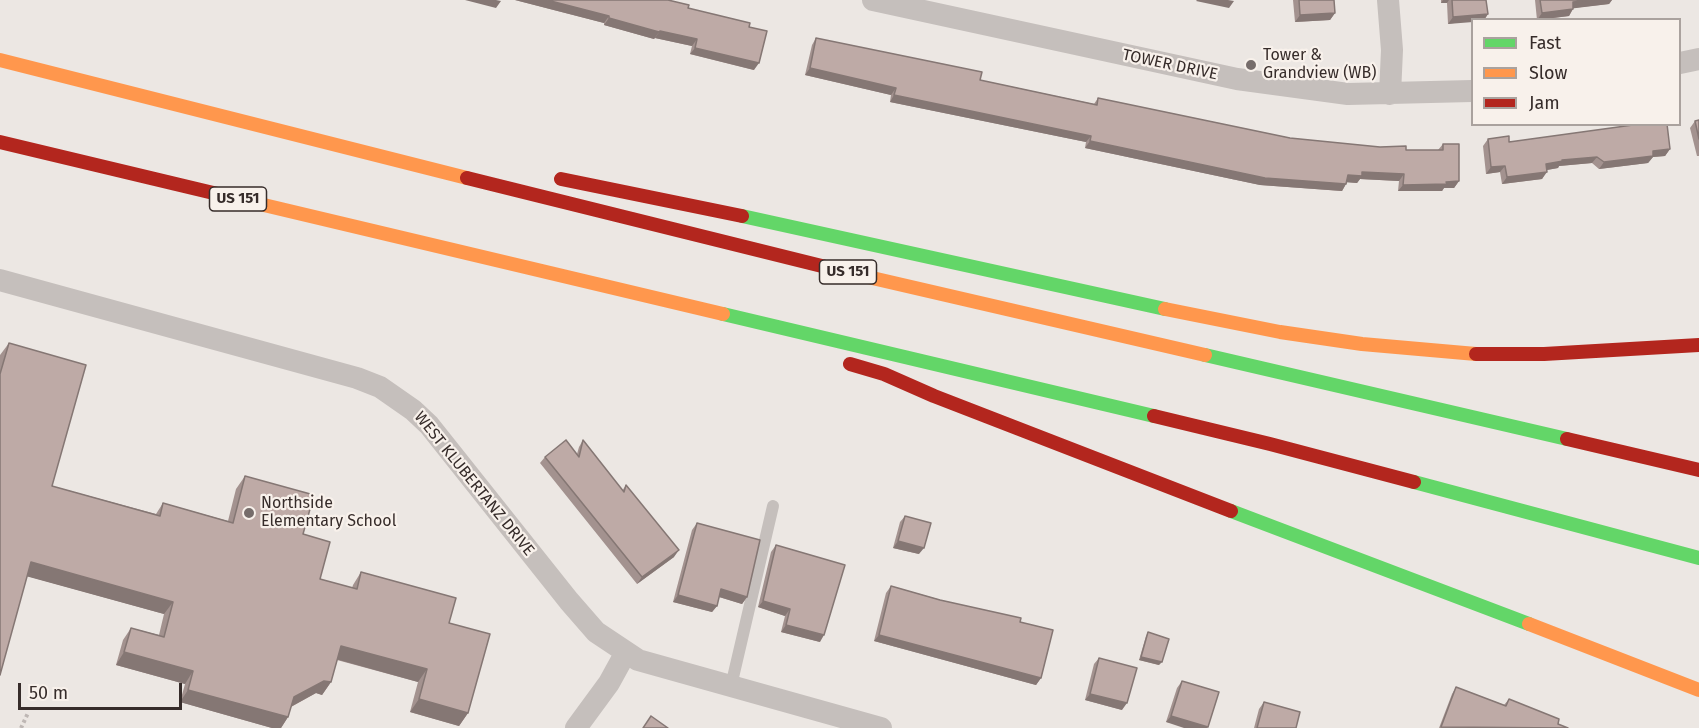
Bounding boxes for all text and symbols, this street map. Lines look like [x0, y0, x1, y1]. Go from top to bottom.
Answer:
legend [1471, 18, 1681, 126]
text: Fast [1529, 32, 1561, 54]
street label: TOWER DRIVE [1121, 46, 1219, 84]
place label: Tower & Grandview (WB) [1263, 46, 1376, 84]
marker: Tower & Grandview (WB) [1244, 58, 1258, 72]
text: Slow [1529, 62, 1567, 84]
text: Jam [1529, 92, 1560, 114]
road number: US 151 [210, 187, 266, 211]
road number: US 151 [820, 260, 876, 284]
street label: WEST KLUBERTANZ DRIVE [410, 408, 538, 560]
place label: Northside Elementary School [261, 494, 396, 532]
marker: Northside Elementary School [242, 506, 256, 520]
scale bar [21, 671, 184, 709]
text: 50 m [29, 682, 68, 704]

